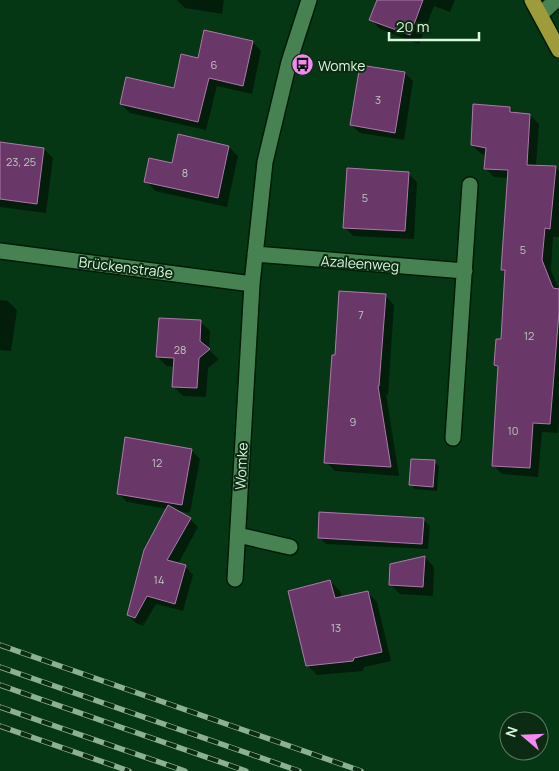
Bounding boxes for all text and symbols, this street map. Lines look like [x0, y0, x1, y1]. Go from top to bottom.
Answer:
scale bar [389, 10, 479, 42]
text: 20 m [396, 16, 429, 37]
bus stop icon: Womke [290, 53, 314, 77]
place label: Womke [318, 56, 365, 75]
house number: 6 [211, 57, 218, 72]
house number: 3 [375, 92, 381, 107]
house number: 23, 25 [6, 154, 36, 169]
house number: 8 [182, 165, 188, 180]
house number: 5 [362, 190, 368, 205]
house number: 5 [520, 242, 526, 257]
street label: Azaleenweg [320, 251, 400, 275]
street label: Brückenstraße [78, 252, 174, 282]
house number: 7 [358, 307, 364, 322]
house number: 12 [524, 328, 534, 343]
house number: 28 [174, 342, 186, 357]
house number: 9 [350, 414, 357, 429]
house number: 10 [507, 423, 519, 438]
street label: Womke [230, 442, 252, 490]
house number: 12 [152, 455, 162, 470]
house number: 14 [154, 572, 164, 587]
house number: 13 [331, 620, 341, 635]
north arrow [499, 711, 549, 761]
text: N [501, 724, 522, 739]

